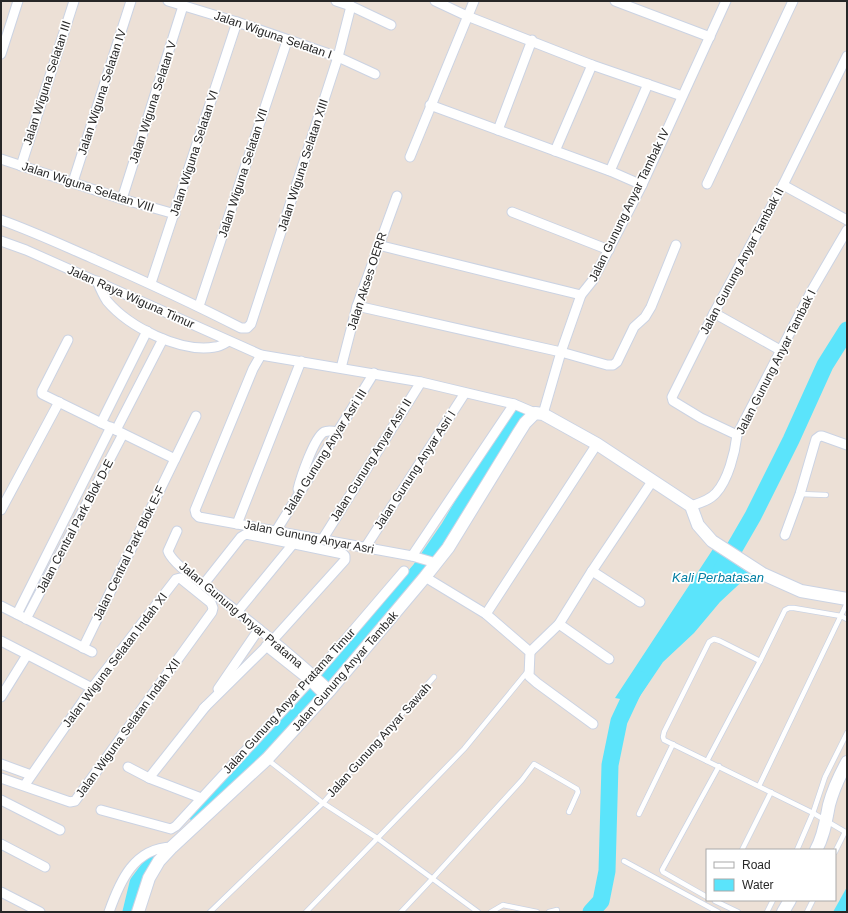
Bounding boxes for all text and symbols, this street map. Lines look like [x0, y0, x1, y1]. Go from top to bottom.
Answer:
street label: Jalan Wiguna Selatan I [212, 8, 334, 62]
street label: Jalan Wiguna Selatan III [20, 19, 74, 147]
street label: Jalan Wiguna Selatan IV [75, 27, 129, 157]
street label: Jalan Wiguna Selatan V [127, 39, 179, 165]
street label: Jalan Wiguna Selatan VI [167, 88, 221, 218]
street label: Jalan Wiguna Selatan XIII [275, 97, 331, 233]
street label: Jalan Wiguna Selatan VII [216, 107, 270, 239]
street label: Jalan Gunung Anyar Tambak IV [586, 126, 672, 284]
street label: Jalan Wiguna Selatan VIII [20, 159, 156, 215]
street label: Jalan Gunung Anyar Tambak II [697, 185, 787, 337]
street label: Jalan Akses OERR [345, 230, 390, 332]
street label: Jalan Raya Wiguna Timur [65, 263, 197, 331]
street label: Jalan Gunung Anyar Tambak I [733, 287, 819, 437]
street label: Jalan Gunung Anyar Asri III [280, 386, 370, 518]
street label: Jalan Gunung Anyar Asri I [371, 407, 459, 533]
street label: Jalan Gunung Anyar Asri II [371, 408, 459, 532]
street label: Jalan Central Park Blok D-E [34, 457, 116, 595]
street label: Jalan Central Park Blok E-F [90, 483, 168, 623]
street label: Jalan Gunung Anyar Asri [243, 518, 375, 556]
street label: Jalan Gunung Anyar Pratama [176, 559, 306, 671]
water label: Kali Perbatasan [672, 570, 764, 585]
street label: Jalan Wiguna Selatan Indah XI [60, 590, 170, 730]
street label: Jalan Gunung Anyar Tambak [289, 608, 401, 734]
street label: Jalan Gunung Anyar Pratama Timur [220, 625, 358, 777]
street label: Jalan Wiguna Selatan Indah XII [73, 656, 183, 800]
street label: Jalan Gunung Anyar Sawah [324, 680, 434, 800]
legend [706, 849, 836, 901]
text: Road [742, 858, 771, 872]
text: Water [742, 878, 774, 892]

